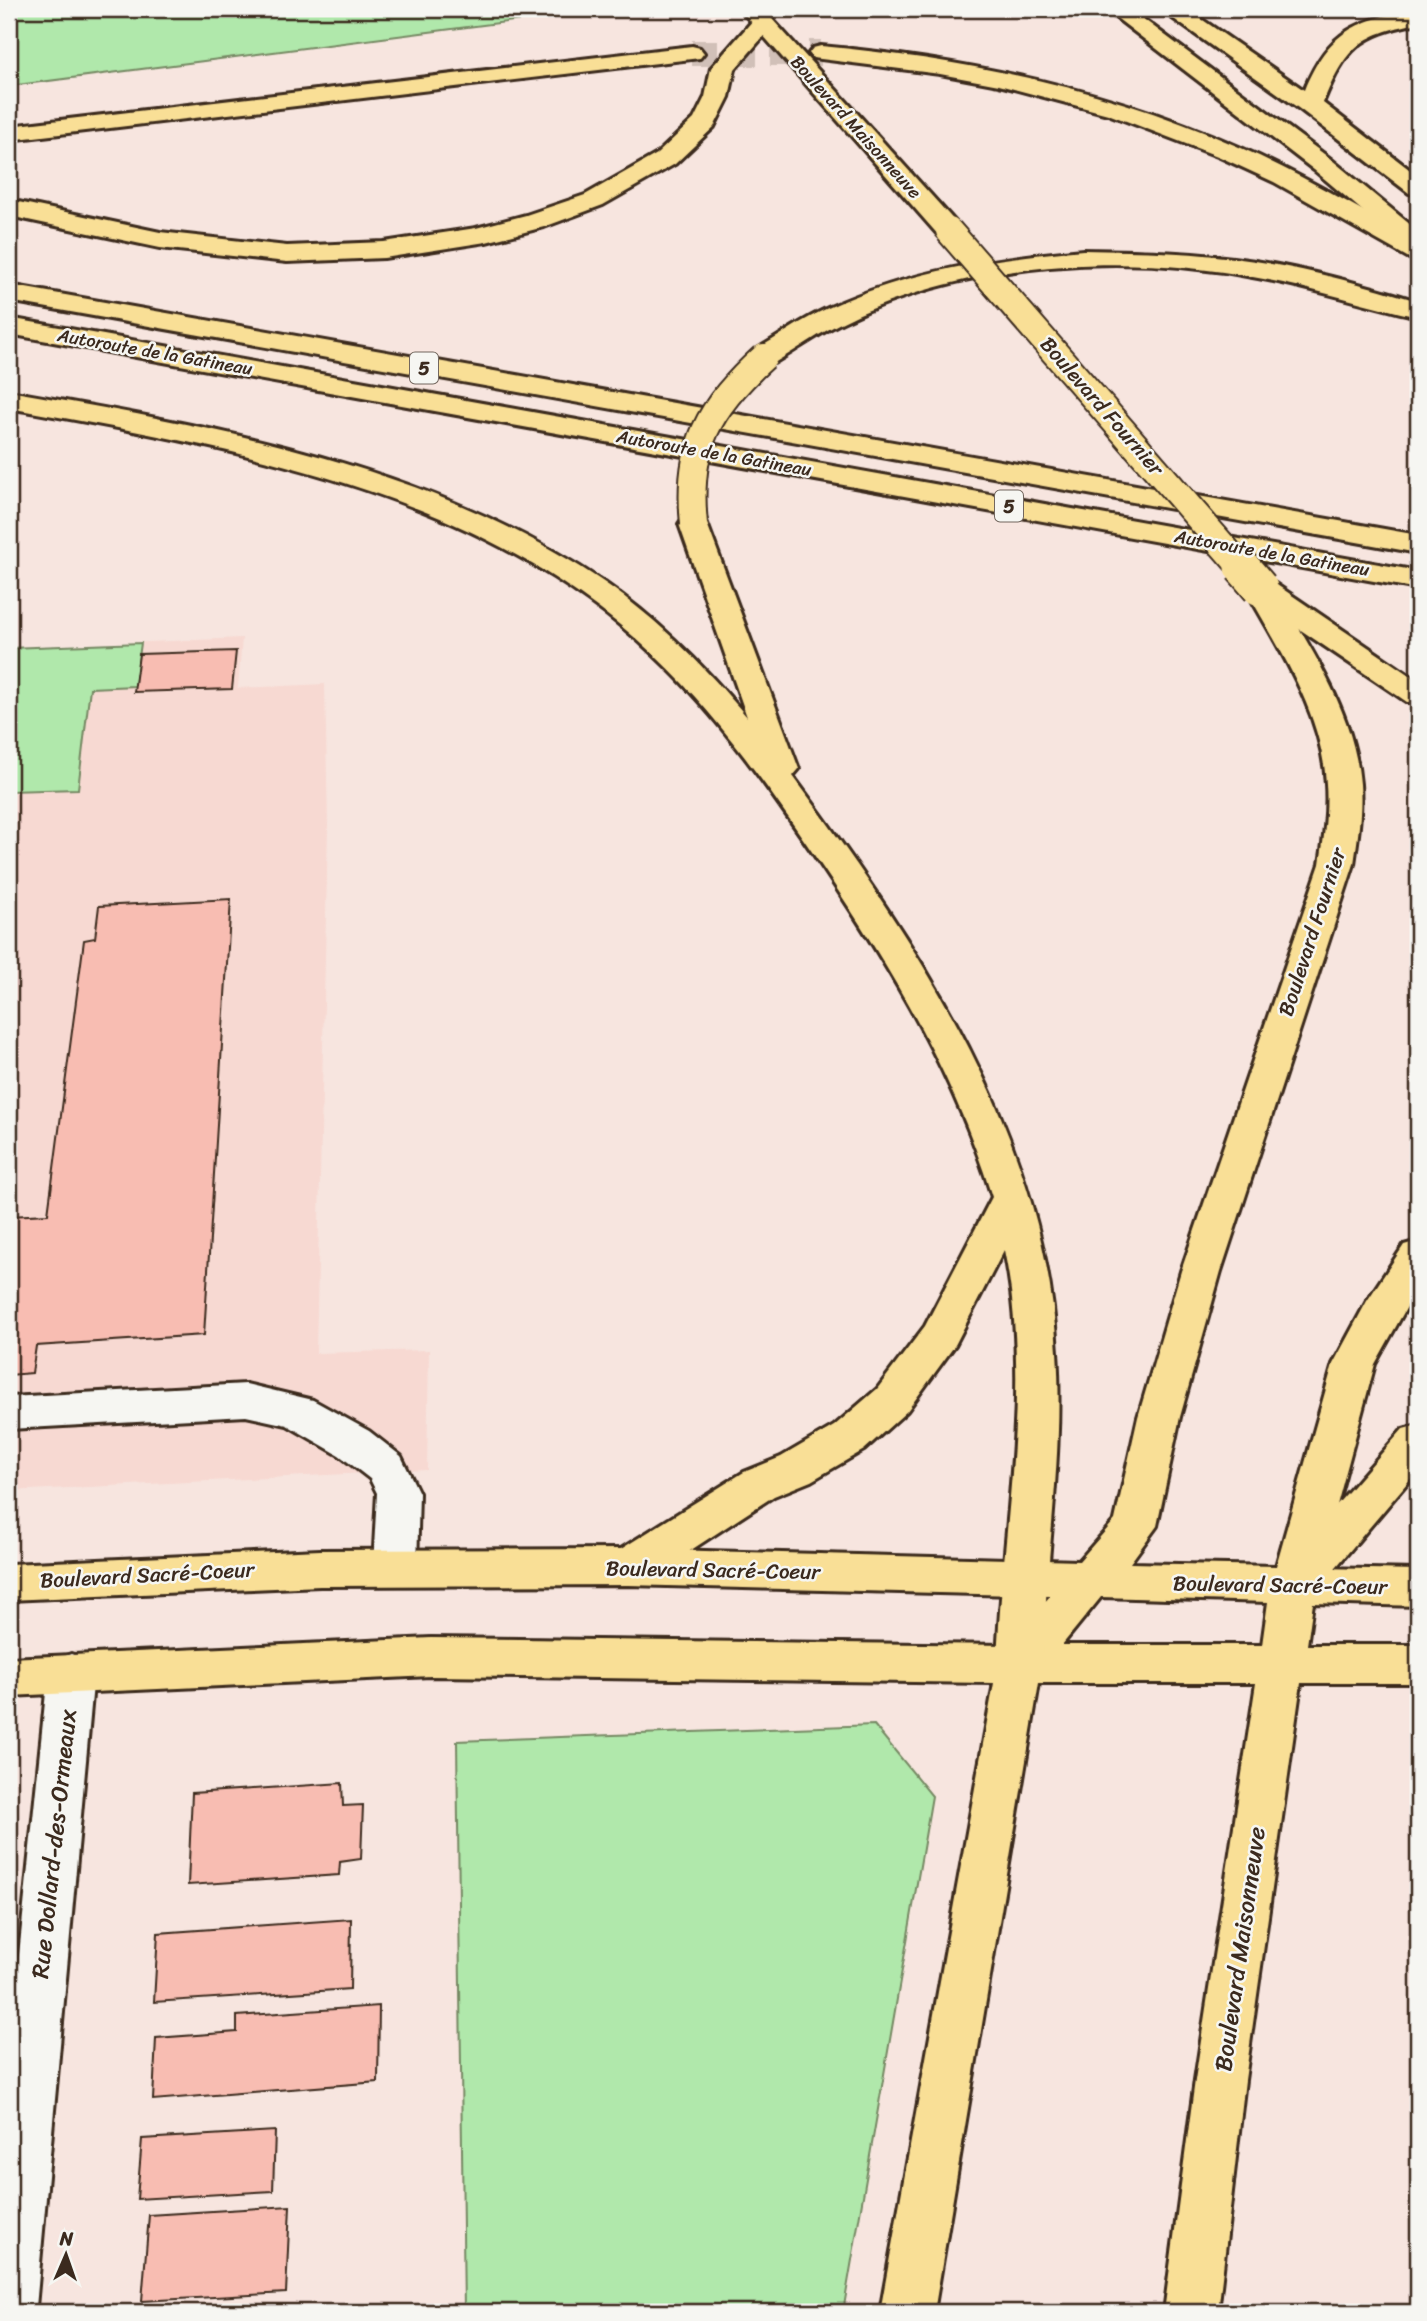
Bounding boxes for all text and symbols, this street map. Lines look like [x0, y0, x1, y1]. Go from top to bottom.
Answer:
street label: Boulevard Maisonneuve [782, 48, 930, 206]
street label: Autoroute de la Gatineau [54, 319, 255, 385]
street label: Boulevard Fournier [1030, 327, 1175, 486]
road number: 5 [410, 352, 438, 384]
street label: Autoroute de la Gatineau [613, 420, 814, 486]
road number: 5 [995, 491, 1023, 522]
street label: Autoroute de la Gatineau [1171, 520, 1372, 586]
street label: Boulevard Fournier [1267, 841, 1358, 1021]
street label: Boulevard Sacré-Coeur [606, 1549, 822, 1591]
street label: Boulevard Sacré-Coeur [39, 1550, 256, 1600]
street label: Boulevard Sacré-Coeur [1173, 1564, 1389, 1606]
street label: Rue Dollard-des-Ormeaux [19, 1707, 89, 1981]
street label: Boulevard Maisonneuve [1202, 1824, 1278, 2074]
north arrow [32, 2220, 102, 2290]
text: N [58, 2222, 75, 2255]

